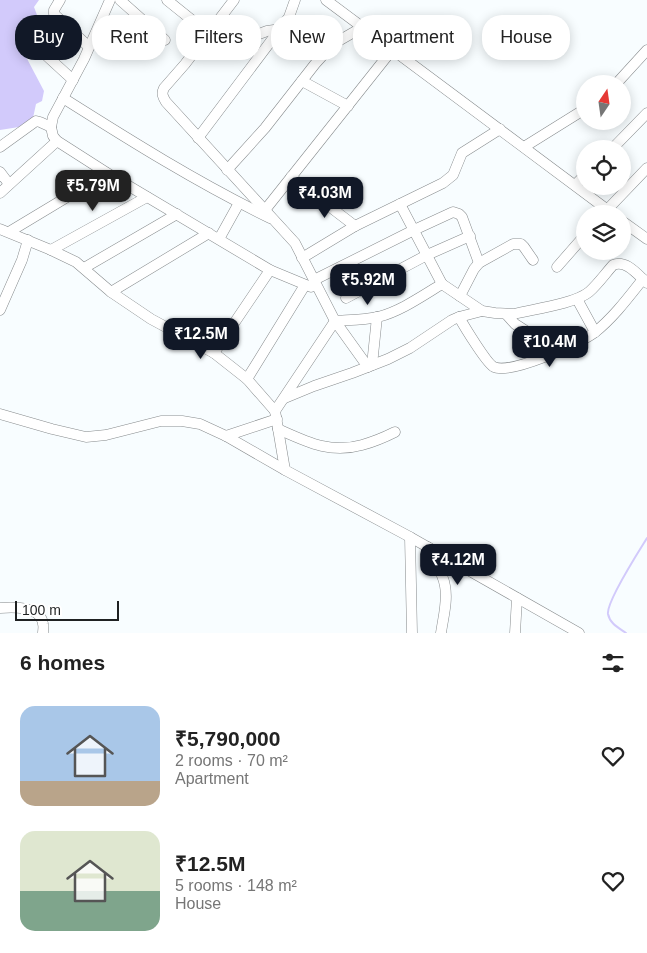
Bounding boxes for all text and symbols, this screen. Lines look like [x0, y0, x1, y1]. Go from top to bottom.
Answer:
chip: Buy [15, 15, 82, 60]
chip: Rent [92, 15, 166, 60]
chip: Filters [176, 15, 261, 60]
chip: New [271, 15, 343, 60]
chip: Apartment [353, 15, 472, 60]
chip: House [482, 15, 570, 60]
north arrow [576, 75, 631, 130]
map controls [576, 75, 631, 260]
button: locate [576, 140, 631, 195]
pin: ₹5.79M [52, 170, 134, 212]
pin: ₹4.03M [284, 176, 366, 219]
text: ₹5.79M [66, 177, 120, 194]
text: ₹4.03M [298, 184, 352, 201]
button: layers [576, 205, 631, 260]
pin: ₹5.92M [327, 264, 409, 306]
text: ₹5.92M [341, 271, 395, 288]
pin: ₹12.5M [160, 318, 242, 360]
text: ₹12.5M [174, 325, 228, 342]
pin: ₹10.4M [509, 326, 591, 368]
text: ₹10.4M [523, 333, 577, 350]
pin: ₹4.12M [417, 544, 499, 586]
text: ₹4.12M [431, 551, 485, 568]
scale bar [15, 598, 119, 621]
text: 100 m [22, 602, 61, 618]
icon: filters [599, 649, 627, 677]
text: 6 homes [20, 651, 105, 674]
icon: home [60, 726, 120, 786]
text: ₹5,790,000 [175, 727, 280, 750]
icon: heart [599, 742, 627, 770]
text: 2 rooms · 70 m² [175, 752, 288, 769]
text: Apartment [175, 770, 249, 787]
icon: home [60, 851, 120, 911]
text: ₹12.5M [175, 852, 245, 875]
icon: heart [599, 867, 627, 895]
text: 5 rooms · 148 m² [175, 877, 297, 894]
text: House [175, 895, 221, 912]

